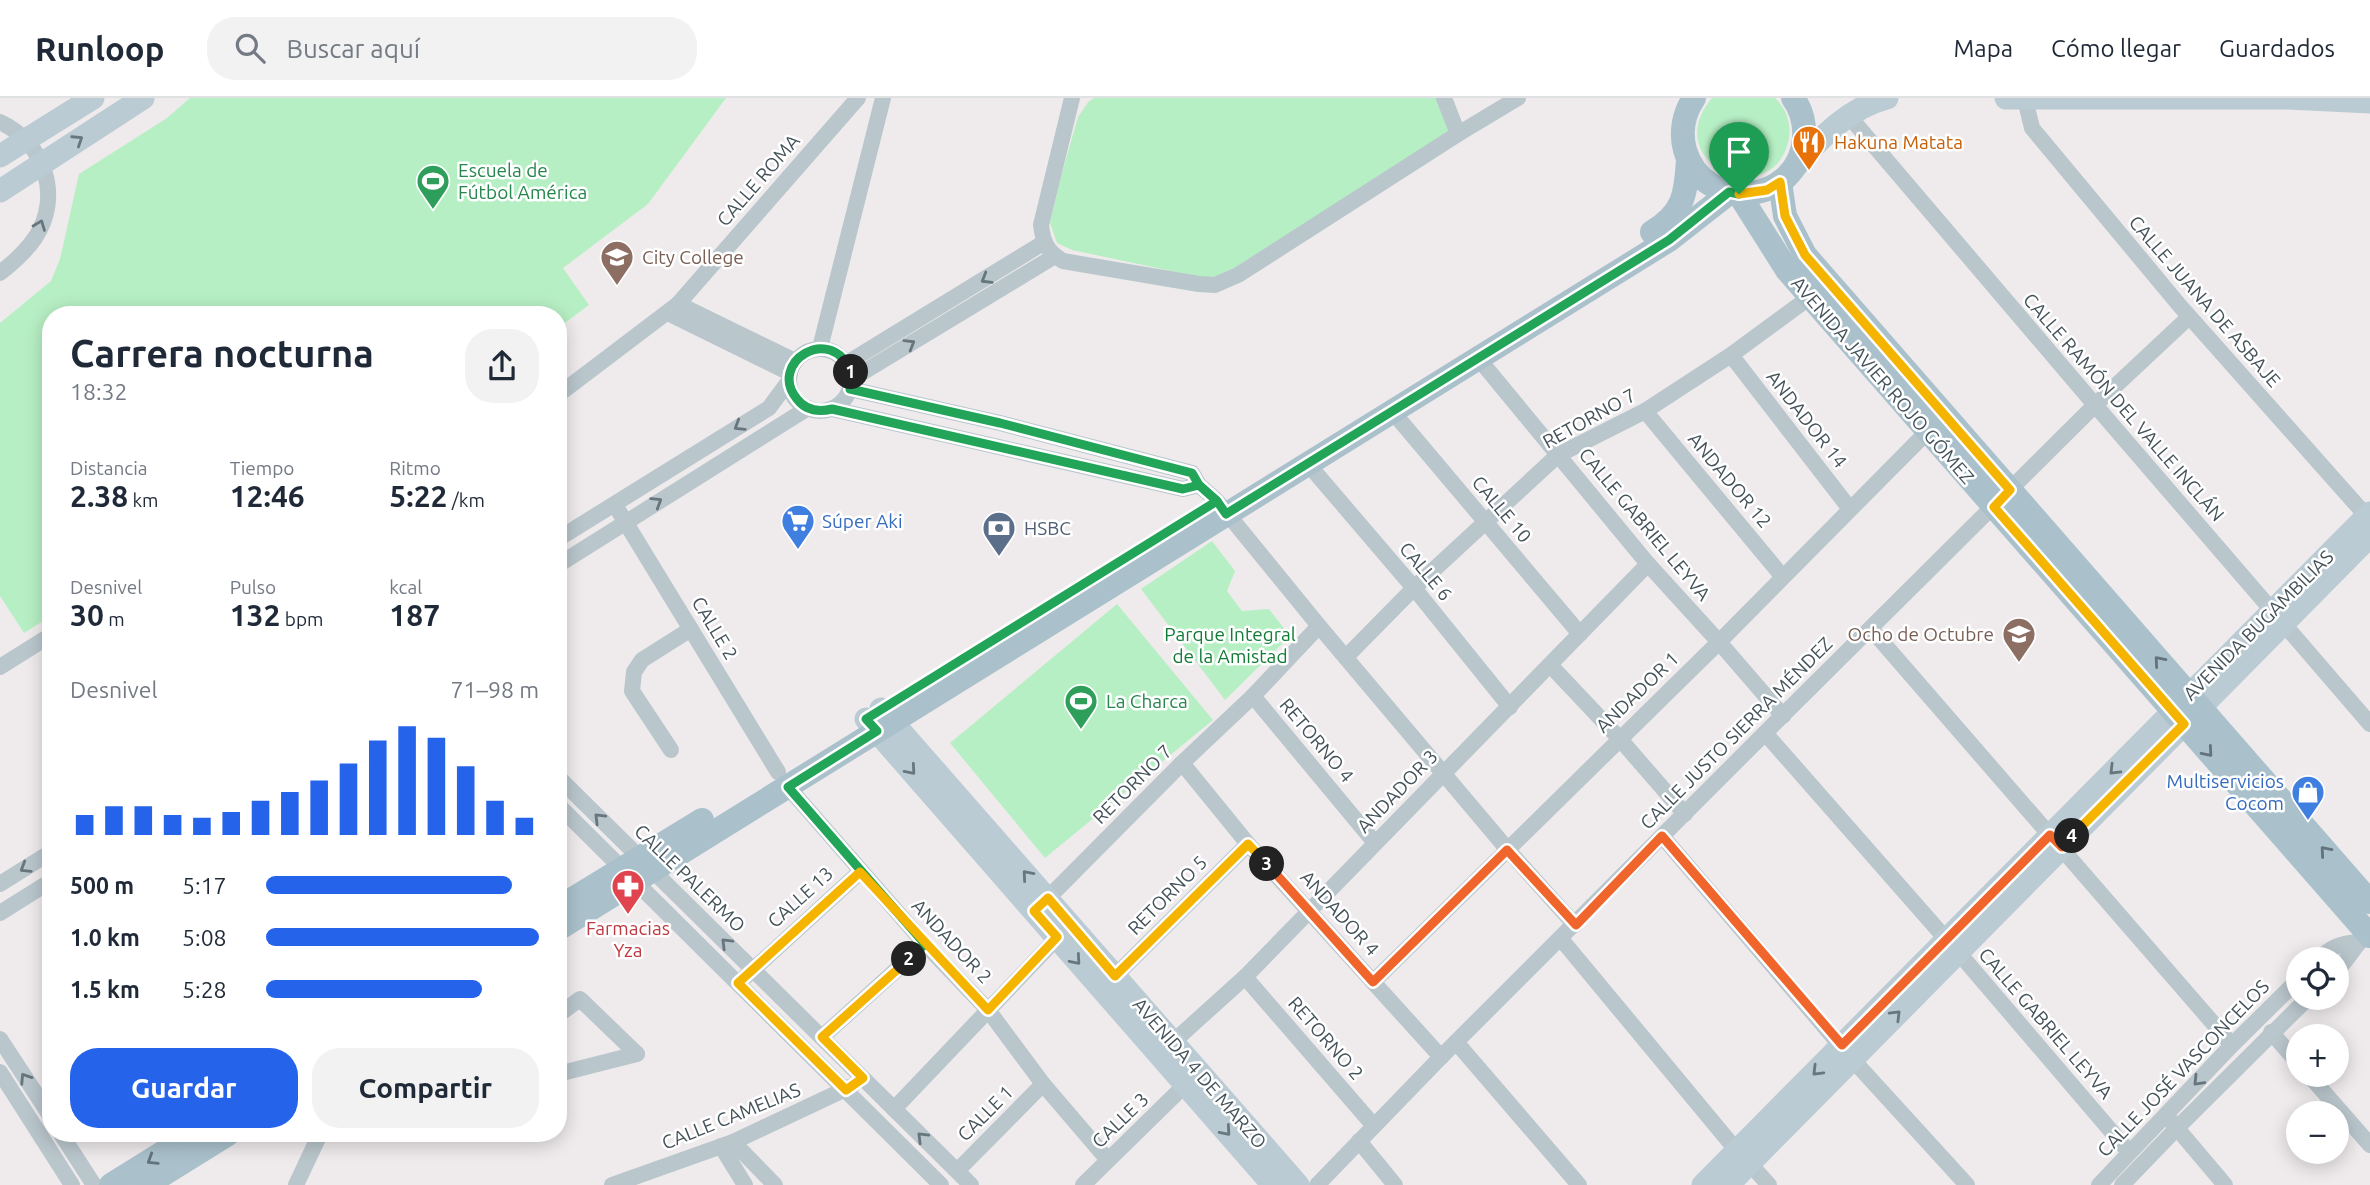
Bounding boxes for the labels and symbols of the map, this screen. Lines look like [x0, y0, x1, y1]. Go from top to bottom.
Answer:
pin [1709, 122, 1769, 194]
restaurant icon: Hakuna Matata [1790, 123, 1828, 172]
street label: CALLE ROMA [712, 129, 804, 230]
place label: Hakuna Matata [1834, 131, 1963, 153]
one-way arrow [70, 136, 83, 149]
place label: Escuela de Fútbol América [458, 159, 587, 203]
sports icon: Escuela de Fútbol América [414, 162, 452, 211]
street label: CALLE JUANA DE ASBAJE [2125, 211, 2285, 391]
one-way arrow [32, 219, 46, 231]
school or university icon: City College [598, 238, 636, 287]
place label: City College [642, 246, 744, 268]
one-way arrow [980, 271, 993, 284]
street label: AVENIDA JAVIER ROJO GÓMEZ [1787, 272, 1979, 488]
street label: CALLE RAMÓN DEL VALLE INCLÁN [2019, 289, 2229, 525]
one-way arrow [903, 339, 916, 352]
pin: 1 [834, 354, 868, 390]
street label: ANDADOR 14 [1762, 366, 1852, 472]
street label: RETORNO 7 [1539, 383, 1639, 453]
one-way arrow [734, 418, 747, 431]
street label: ANDADOR 12 [1684, 428, 1776, 532]
street label: CALLE GABRIEL LEYVA [1575, 443, 1716, 605]
street label: CALLE 10 [1468, 471, 1536, 547]
one-way arrow [650, 498, 663, 511]
supermarket icon: Súper Aki [779, 502, 817, 551]
bank icon: HSBC [980, 509, 1018, 558]
place label: Súper Aki [822, 510, 903, 532]
place label: HSBC [1024, 517, 1071, 539]
street label: CALLE 6 [1395, 537, 1457, 605]
street label: AVENIDA BUGAMBILIAS [2178, 545, 2338, 705]
street label: CALLE 2 [688, 593, 742, 663]
school or university icon: Ocho de Octubre [2000, 615, 2038, 664]
park label: Parque Integral de la Amistad [1164, 623, 1296, 667]
place label: Ocho de Octubre [1847, 623, 1994, 645]
street label: CALLE JUSTO SIERRA MÉNDEZ [1635, 632, 1837, 834]
street label: ANDADOR 1 [1591, 647, 1683, 737]
one-way arrow [2155, 656, 2167, 669]
sports icon: La Charca [1062, 682, 1100, 731]
place label: La Charca [1106, 690, 1188, 712]
street label: RETORNO 4 [1276, 694, 1358, 786]
street label: RETORNO 7 [1088, 740, 1176, 828]
one-way arrow [2200, 744, 2212, 757]
street label: ANDADOR 3 [1352, 745, 1442, 837]
one-way arrow [2110, 761, 2123, 774]
one-way arrow [903, 762, 915, 775]
place label: Multiservicios Cocom [2167, 770, 2284, 814]
shop icon: Multiservicios Cocom [2289, 773, 2327, 822]
one-way arrow [594, 813, 607, 826]
pin: 4 [2054, 818, 2090, 854]
street label: CALLE PALERMO [630, 820, 750, 936]
pin: 3 [1250, 846, 1284, 882]
one-way arrow [2321, 846, 2333, 859]
street label: RETORNO 5 [1123, 851, 1211, 939]
one-way arrow [20, 859, 33, 872]
street label: CALLE 13 [763, 862, 837, 932]
street label: ANDADOR 4 [1296, 866, 1384, 960]
pharmacy icon: Farmacias Yza [609, 867, 647, 916]
one-way arrow [1023, 871, 1035, 884]
street label: ANDADOR 2 [907, 894, 997, 988]
place label: Farmacias Yza [586, 917, 670, 961]
one-way arrow [721, 938, 734, 951]
pin: 2 [892, 942, 926, 976]
street label: CALLE GABRIEL LEYVA [1975, 943, 2118, 1103]
one-way arrow [1068, 952, 1080, 965]
street label: CALLE JOSÉ VASCONCELOS [2093, 975, 2273, 1161]
street label: RETORNO 2 [1284, 992, 1368, 1084]
street label: AVENIDA 4 DE MARZO [1129, 993, 1271, 1153]
one-way arrow [1888, 1010, 1901, 1023]
one-way arrow [1812, 1062, 1825, 1075]
one-way arrow [21, 1073, 34, 1086]
one-way arrow [2193, 1073, 2206, 1086]
street label: CALLE CAMELIAS [658, 1078, 804, 1154]
street label: CALLE 1 [953, 1081, 1017, 1145]
street label: CALLE 3 [1087, 1088, 1153, 1152]
one-way arrow [1218, 1123, 1230, 1136]
one-way arrow [918, 1132, 931, 1145]
one-way arrow [147, 1151, 160, 1164]

